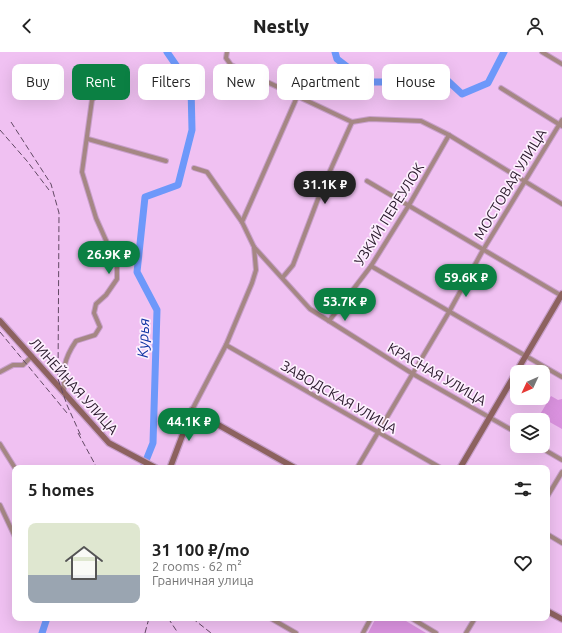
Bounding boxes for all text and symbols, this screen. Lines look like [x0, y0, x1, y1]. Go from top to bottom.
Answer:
icon: back [16, 15, 38, 37]
icon: person [524, 15, 546, 37]
text: Nestly [253, 16, 309, 36]
chip: Buy [12, 64, 64, 100]
chip: Rent [72, 64, 130, 100]
chip: Filters [138, 64, 205, 100]
chip: New [213, 64, 269, 100]
chip: Apartment [277, 64, 374, 100]
chip: House [382, 64, 450, 100]
street label: МОСТОВАЯ УЛИЦА [471, 126, 549, 242]
street label: УЗКИЙ ПЕРЕУЛОК [350, 159, 427, 268]
pin: 31.1K ₽ [288, 171, 362, 205]
text: 31.1K ₽ [303, 177, 347, 191]
pin: 26.9K ₽ [72, 241, 146, 275]
text: 26.9K ₽ [87, 247, 131, 261]
pin: 59.6K ₽ [429, 264, 503, 298]
text: 59.6K ₽ [444, 270, 488, 284]
pin: 53.7K ₽ [308, 288, 382, 322]
text: 53.7K ₽ [323, 294, 367, 308]
water label: Курья [134, 318, 152, 358]
street label: ЛИНЕЙНАЯ УЛИЦА [26, 334, 122, 438]
street label: КРАСНАЯ УЛИЦА [385, 339, 489, 409]
street label: ЗАВОДСКАЯ УЛИЦА [278, 357, 400, 437]
north arrow [510, 365, 550, 405]
map controls [510, 365, 550, 453]
pin: 44.1K ₽ [152, 408, 226, 442]
button: layers [510, 413, 550, 453]
text: 44.1K ₽ [167, 414, 211, 428]
icon: filters [512, 478, 534, 500]
text: 5 homes [28, 480, 94, 499]
icon: home [60, 539, 108, 587]
text: 31 100 ₽/mo [152, 540, 250, 559]
icon: heart [512, 552, 534, 574]
text: 2 rooms · 62 m² [152, 559, 242, 573]
text: Граничная улица [152, 573, 254, 587]

